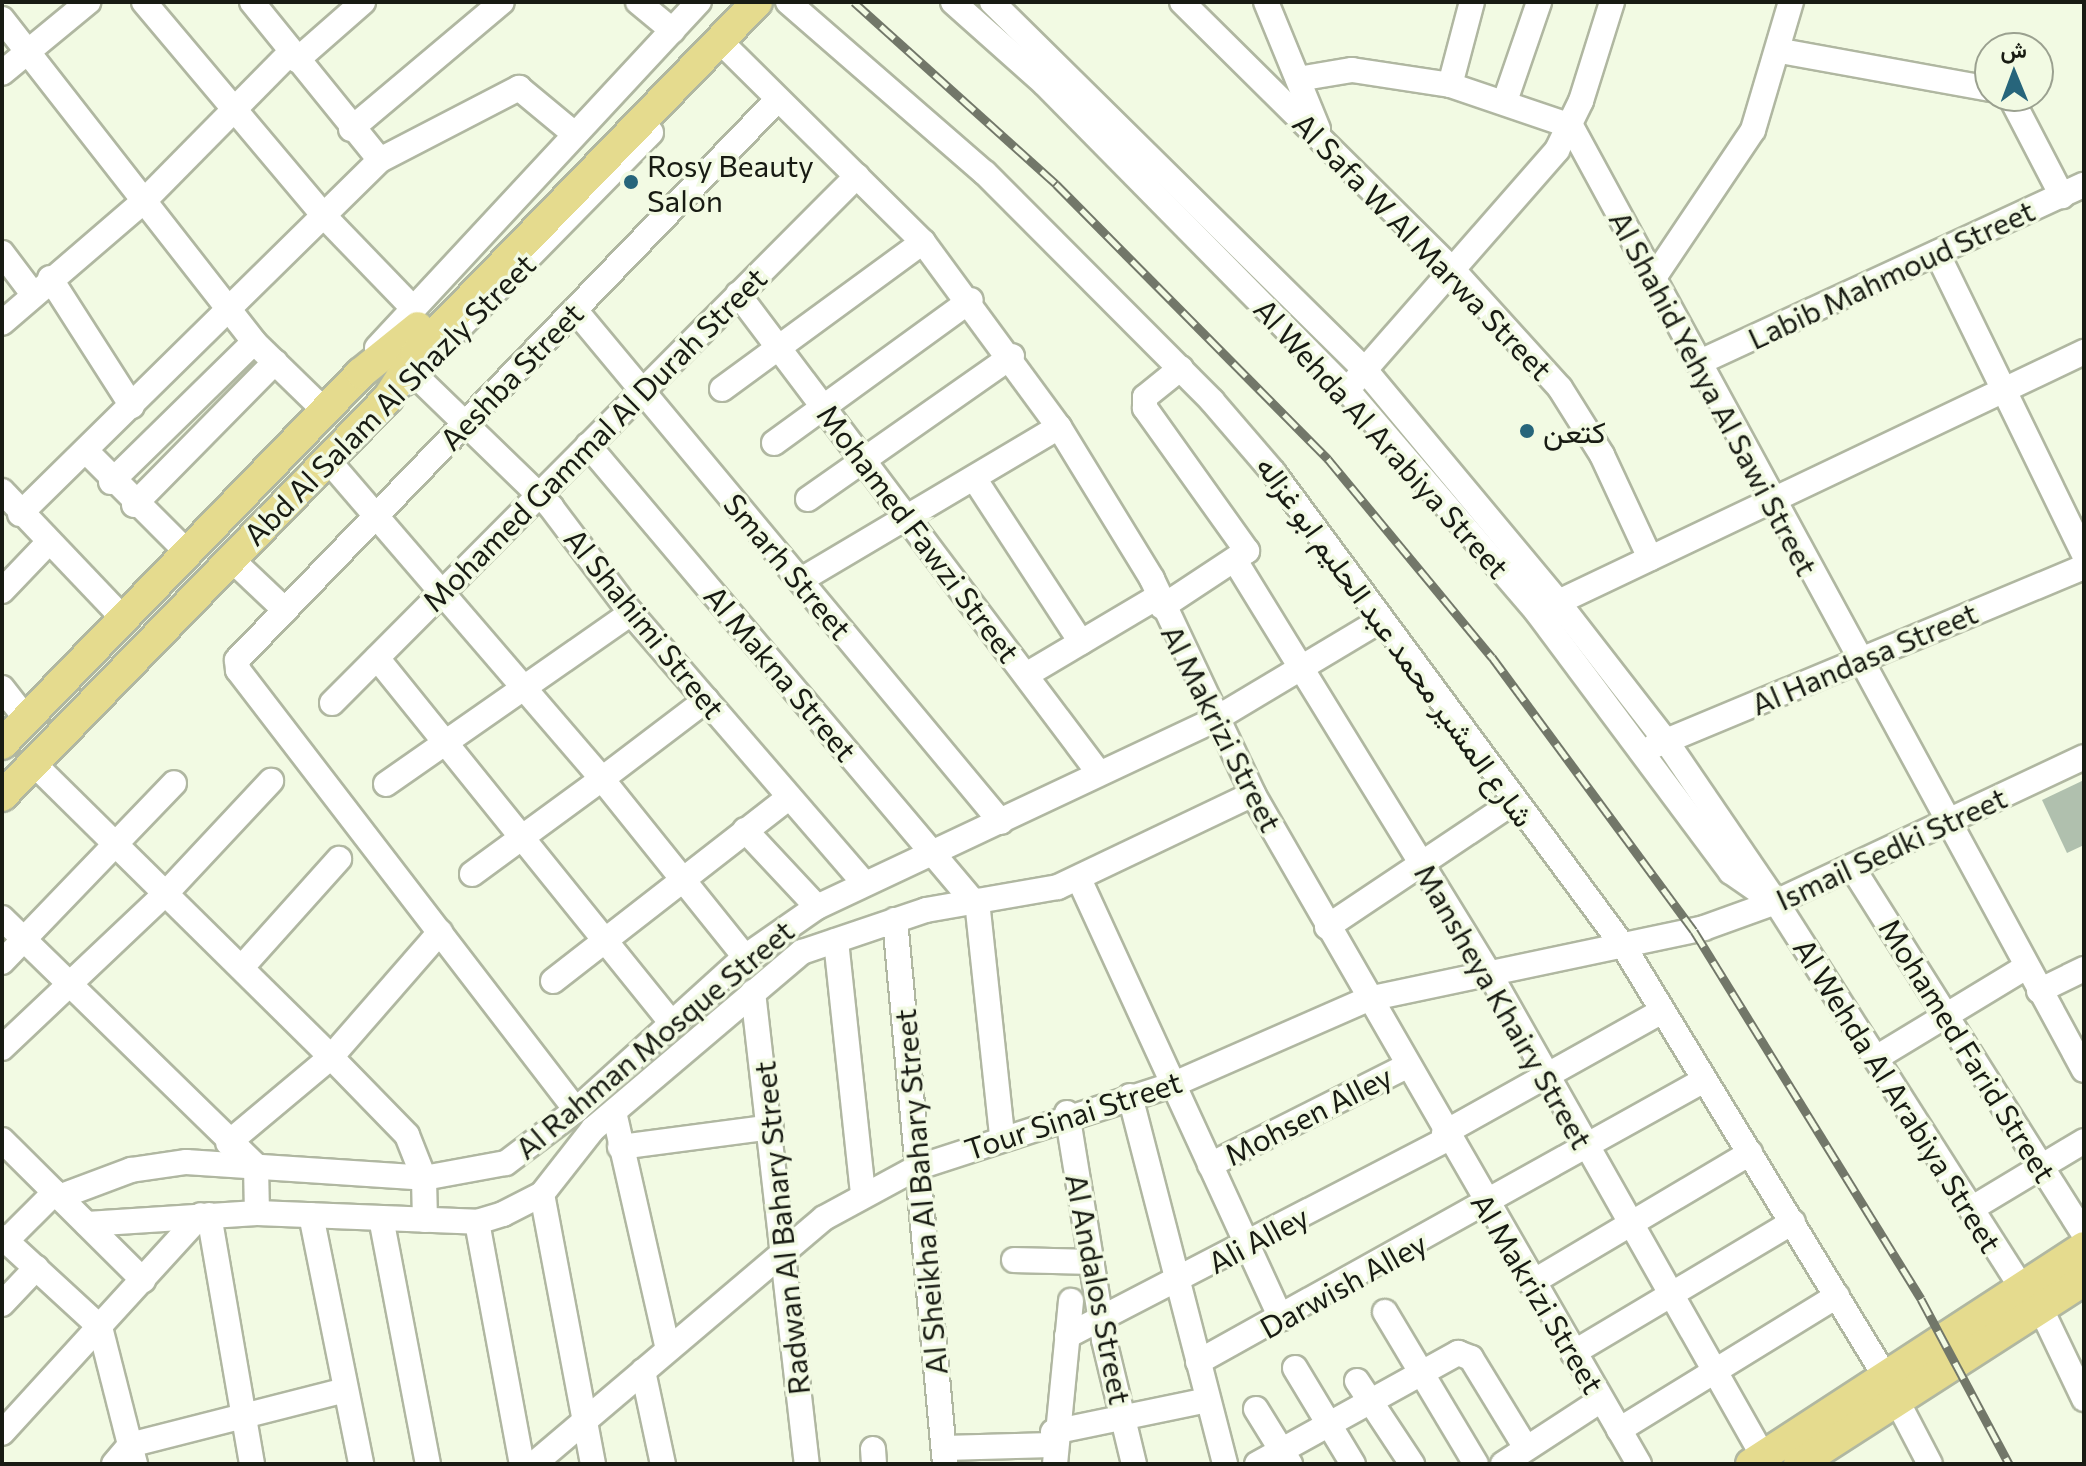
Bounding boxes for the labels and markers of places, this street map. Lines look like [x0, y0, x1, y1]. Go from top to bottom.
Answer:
place label: Rosy Beauty Salon [647, 147, 814, 218]
marker: Rosy Beauty Salon [622, 173, 640, 191]
place label: كتعن [1543, 413, 1606, 449]
marker: كتعن [1518, 422, 1536, 440]

